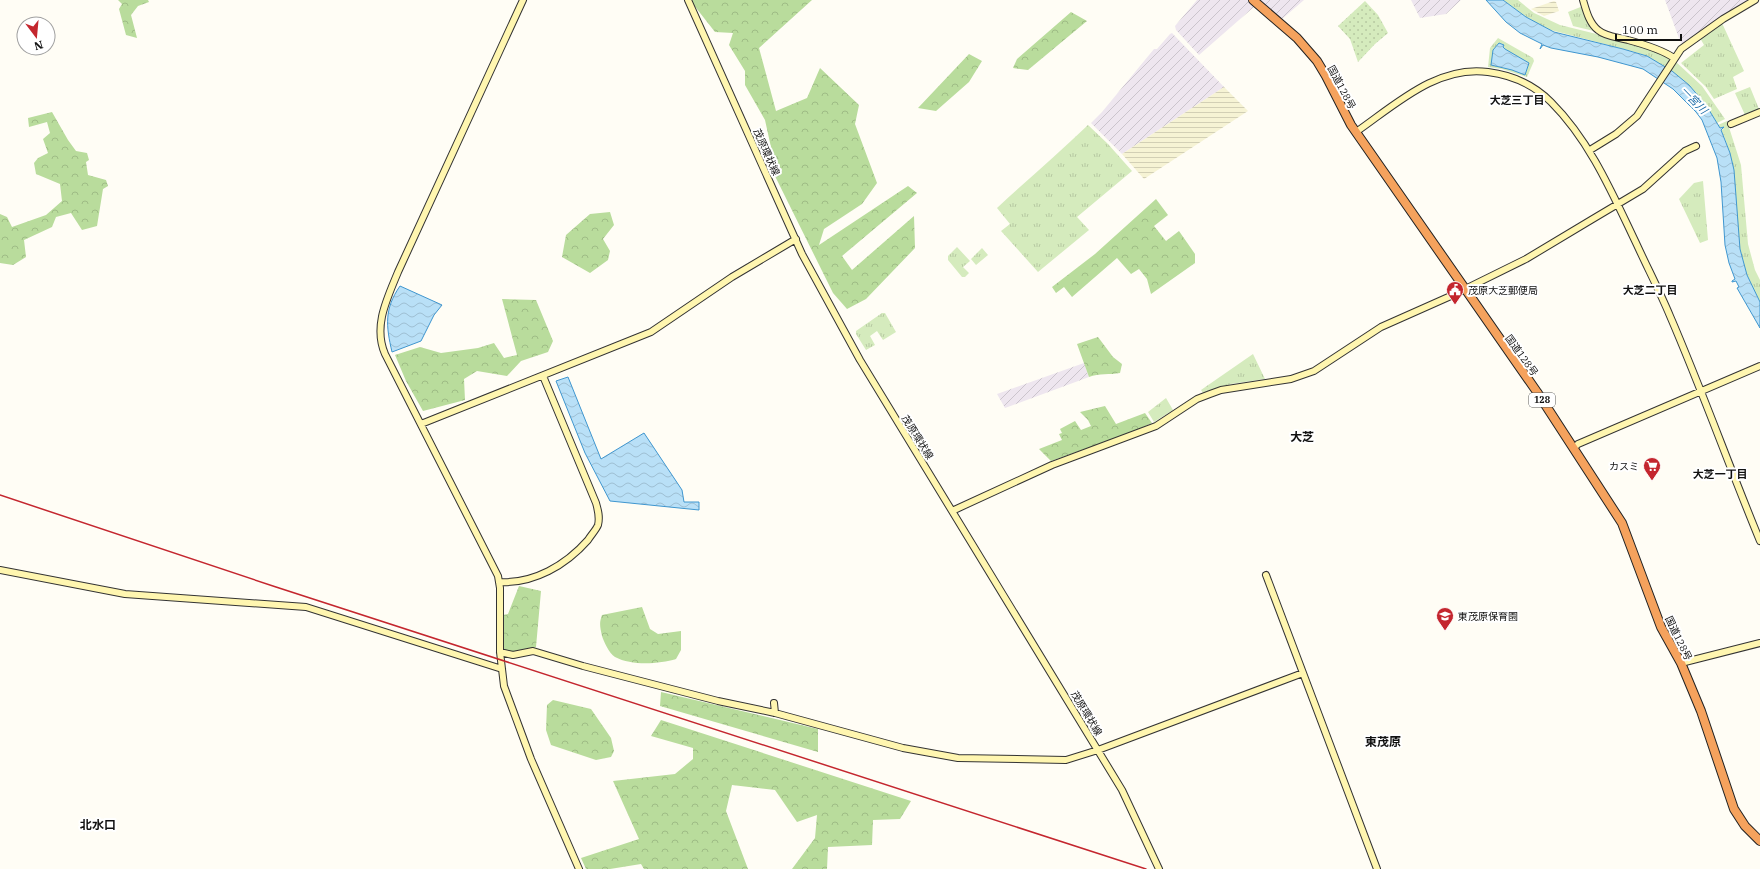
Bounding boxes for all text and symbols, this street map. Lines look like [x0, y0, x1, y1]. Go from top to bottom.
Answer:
north arrow [16, 16, 56, 56]
scale bar [1616, 16, 1681, 42]
text: 100 m [1622, 22, 1658, 37]
text: N [32, 38, 45, 54]
street label: 国道128号 [1325, 63, 1359, 111]
water label: 一宮川 [1678, 83, 1711, 117]
district label: 大芝三丁目 [1490, 93, 1545, 107]
street label: 茂原環状線 [750, 127, 783, 178]
public building icon: 茂原大芝郵便局 [1445, 280, 1465, 305]
district label: 大芝二丁目 [1623, 283, 1678, 297]
place label: 茂原大芝郵便局 [1468, 284, 1538, 297]
street label: 国道128号 [1502, 332, 1541, 379]
road number: 128 [1529, 393, 1555, 407]
street label: 茂原環状線 [899, 413, 936, 462]
district label: 大芝 [1290, 429, 1314, 444]
supermarket icon: カスミ [1642, 456, 1662, 481]
place label: カスミ [1609, 460, 1639, 473]
district label: 大芝一丁目 [1693, 467, 1748, 481]
school or university icon: 東茂原保育園 [1435, 606, 1455, 631]
place label: 東茂原保育園 [1458, 610, 1518, 623]
street label: 国道128号 [1662, 614, 1695, 663]
street label: 茂原環状線 [1068, 688, 1105, 738]
district label: 東茂原 [1365, 734, 1401, 749]
district label: 北水口 [80, 817, 116, 832]

